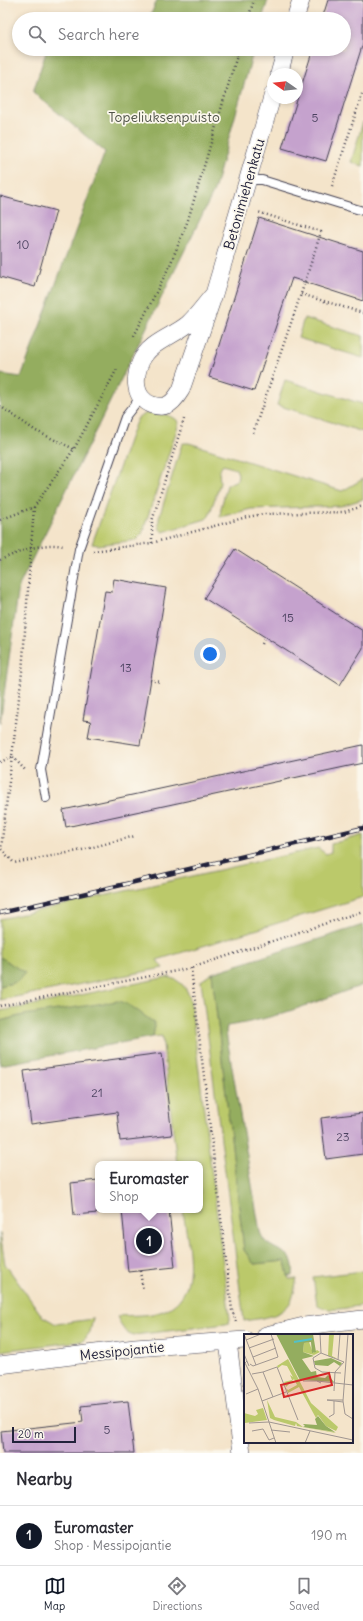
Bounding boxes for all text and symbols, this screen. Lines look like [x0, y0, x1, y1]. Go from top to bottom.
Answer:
search box [12, 12, 351, 56]
icon: search [26, 23, 48, 45]
text: Search here [58, 25, 139, 44]
north arrow [267, 68, 303, 104]
park label: Topeliuksenpuisto [108, 108, 220, 126]
house number: 5 [312, 110, 319, 125]
street label: Betonimiehenkatu [219, 136, 269, 252]
house number: 10 [17, 237, 29, 252]
house number: 15 [282, 610, 294, 625]
your location [200, 644, 220, 664]
house number: 13 [120, 660, 132, 675]
house number: 21 [91, 1085, 103, 1100]
house number: 23 [336, 1129, 350, 1144]
popup [95, 1161, 203, 1213]
text: Euromaster [109, 1169, 189, 1188]
text: Shop [109, 1188, 139, 1205]
pin: 1 [136, 1226, 162, 1256]
inset map [244, 1334, 353, 1443]
street label: Messipojantie [79, 1338, 165, 1364]
house number: 5 [104, 1422, 111, 1437]
scale bar [12, 1425, 76, 1444]
text: 20 m [18, 1427, 44, 1441]
text: Nearby [16, 1468, 72, 1490]
text: Euromaster [54, 1518, 133, 1537]
text: 1 [26, 1527, 32, 1544]
text: 190 m [311, 1527, 347, 1544]
text: Shop · Messipojantie [54, 1537, 171, 1554]
tab: Map [44, 1575, 66, 1613]
tab: Directions [153, 1575, 202, 1613]
tab: Saved [289, 1575, 319, 1613]

